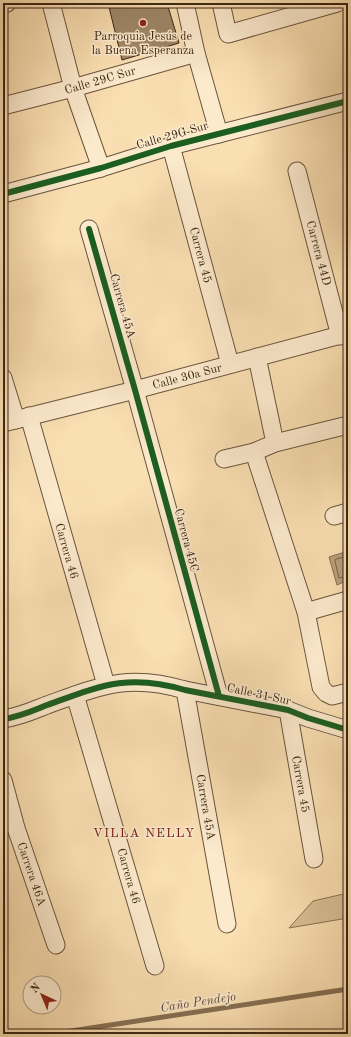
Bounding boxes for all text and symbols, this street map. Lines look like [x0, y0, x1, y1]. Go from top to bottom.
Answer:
marker: Parroquia Jesús de la Buena Esperanza [138, 18, 148, 28]
place label: Parroquia Jesús de la Buena Esperanza [92, 31, 194, 57]
street label: Calle 29C Sur [63, 65, 137, 97]
street label: Calle 29G Sur [135, 120, 210, 152]
street label: Carrera 44D [304, 219, 332, 287]
street label: Carrera 45 [187, 226, 214, 285]
street label: Carrera 45A [107, 272, 138, 340]
street label: Calle 30a Sur [151, 362, 223, 392]
street label: Carrera 45C [172, 507, 201, 573]
street label: Carrera 46 [52, 522, 80, 581]
street label: Calle 31 Sur [226, 682, 292, 708]
street label: Carrera 45 [289, 755, 312, 814]
street label: Carrera 45A [193, 773, 218, 841]
district label: VILLA NELLY [93, 827, 195, 840]
street label: Carrera 46A [15, 841, 48, 908]
street label: Carrera 46 [114, 847, 142, 906]
north arrow [22, 975, 62, 1015]
text: N [29, 982, 43, 996]
water label: Caño Pendejo [159, 990, 237, 1015]

